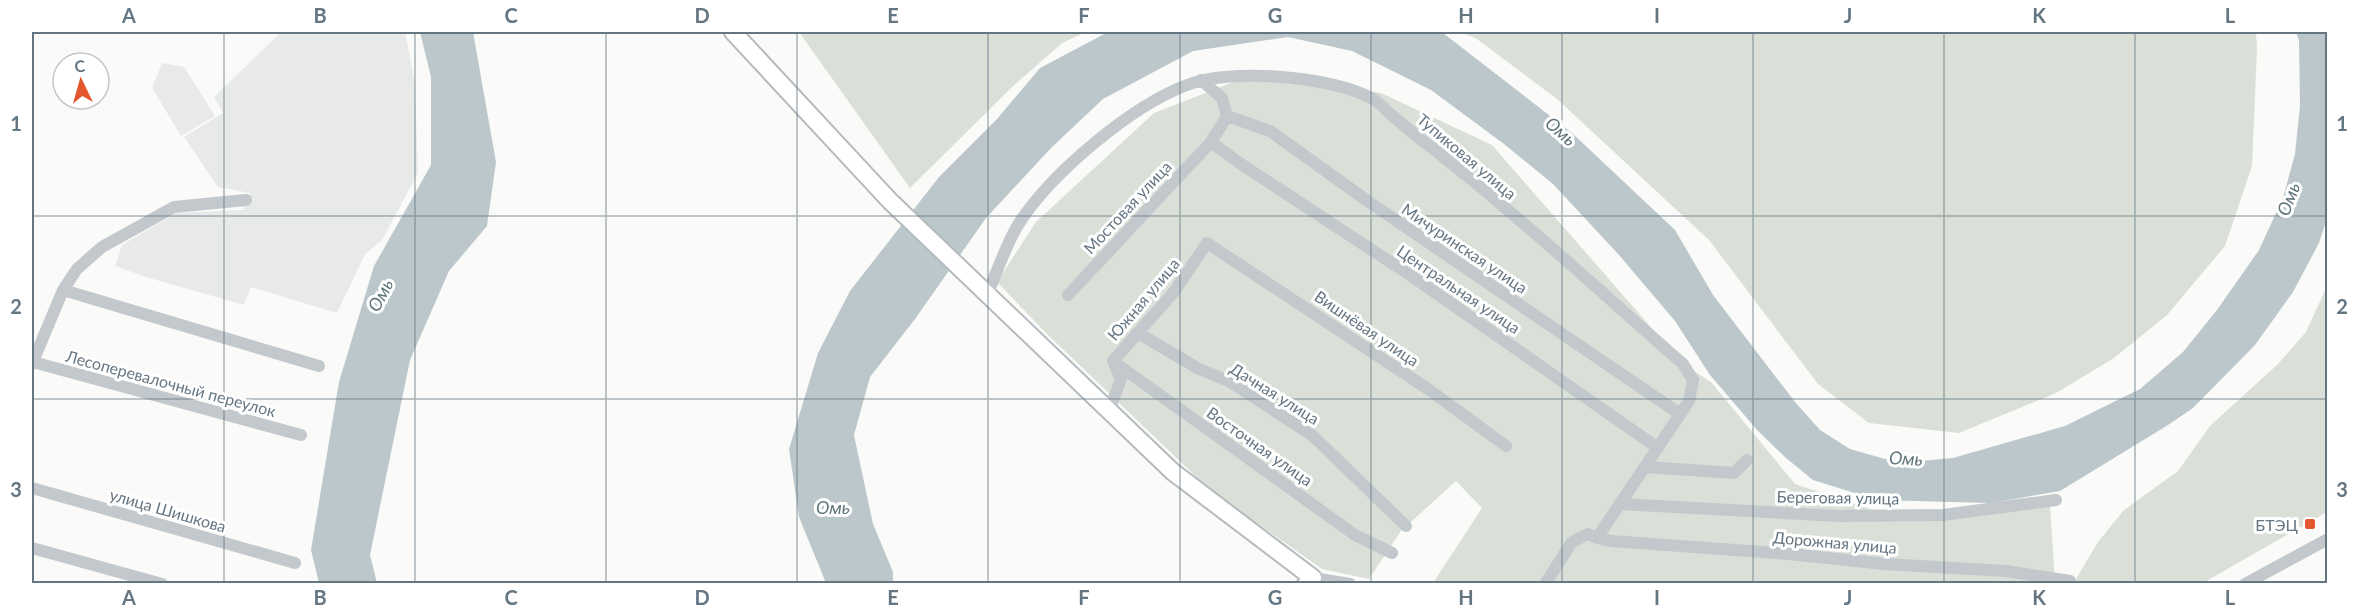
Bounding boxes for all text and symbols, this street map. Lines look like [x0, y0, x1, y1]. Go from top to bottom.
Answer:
text: A [121, 3, 136, 27]
text: B [313, 3, 327, 27]
text: C [504, 3, 518, 27]
text: D [694, 3, 710, 27]
text: E [887, 3, 899, 27]
text: F [1078, 3, 1090, 27]
text: G [1268, 3, 1282, 27]
text: H [1458, 3, 1474, 27]
text: I [1654, 3, 1660, 27]
text: J [1844, 3, 1852, 27]
text: K [2032, 3, 2046, 27]
text: L [2225, 3, 2236, 27]
north arrow [51, 51, 111, 111]
text: С [74, 56, 86, 75]
street label: Тупиковая улица [1414, 109, 1520, 203]
text: 1 [10, 111, 22, 135]
text: 1 [2336, 111, 2348, 135]
water label: Омь [1541, 112, 1581, 150]
street label: Мостовая улица [1079, 157, 1175, 257]
water label: Омь [2272, 179, 2304, 219]
street label: Мичуринская улица [1399, 199, 1531, 297]
street label: Центральная улица [1394, 241, 1524, 337]
street label: Южная улица [1103, 254, 1183, 344]
water label: Омь [362, 275, 398, 315]
street label: Вишнёвая улица [1311, 286, 1423, 370]
text: 2 [10, 294, 22, 318]
text: 2 [2336, 294, 2348, 318]
street label: Лесоперевалочный переулок [63, 346, 279, 420]
street label: Дачная улица [1227, 358, 1323, 428]
street label: Восточная улица [1203, 402, 1317, 490]
water label: Омь [1889, 446, 1923, 470]
text: 3 [10, 477, 22, 501]
text: 3 [2336, 477, 2348, 501]
street label: улица Шишкова [108, 484, 228, 536]
street label: Береговая улица [1777, 486, 1899, 508]
water label: Омь [816, 496, 850, 518]
place label: БТЭЦ [2255, 515, 2299, 534]
marker: БТЭЦ [2303, 517, 2317, 531]
street label: Дорожная улица [1772, 527, 1898, 557]
text: A [121, 585, 136, 609]
text: B [313, 585, 327, 609]
text: C [504, 585, 518, 609]
text: D [694, 585, 710, 609]
text: E [887, 585, 899, 609]
text: F [1078, 585, 1090, 609]
text: G [1268, 585, 1282, 609]
text: H [1458, 585, 1474, 609]
text: I [1654, 585, 1660, 609]
text: J [1844, 585, 1852, 609]
text: K [2032, 585, 2046, 609]
text: L [2225, 585, 2236, 609]

